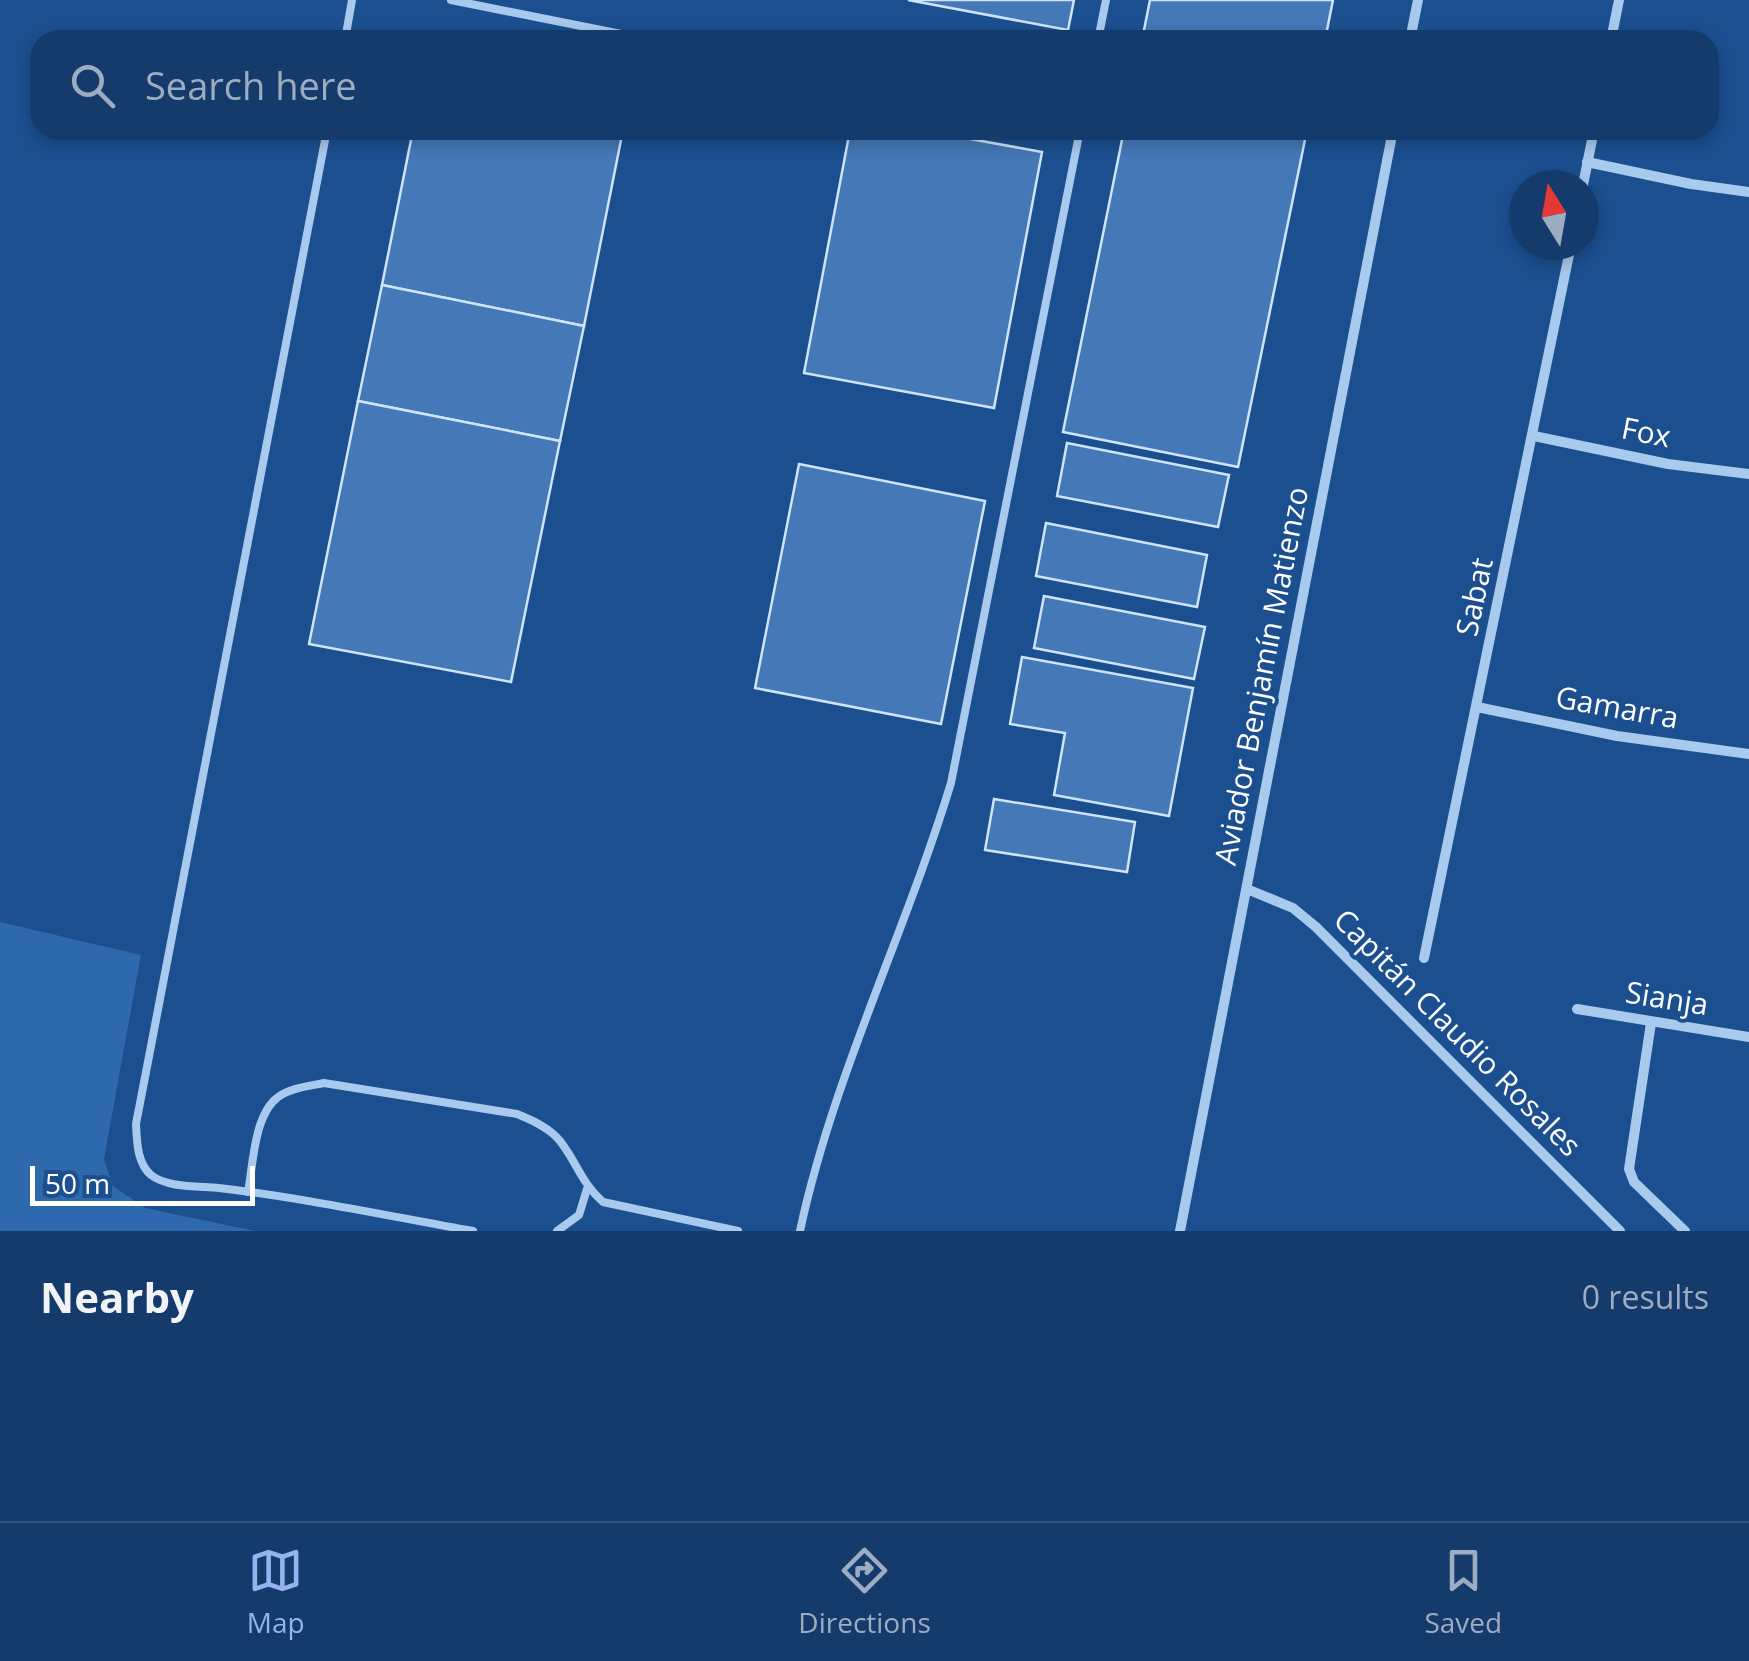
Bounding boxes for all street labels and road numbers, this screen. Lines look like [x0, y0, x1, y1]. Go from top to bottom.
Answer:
street label: Fox [1618, 407, 1675, 456]
street label: Aviador Benjamín Matienzo [1204, 483, 1317, 868]
street label: Sabat [1445, 554, 1502, 640]
street label: Gamarra [1553, 676, 1682, 737]
street label: Capitán Claudio Rosales [1325, 899, 1591, 1165]
street label: Sianja [1623, 971, 1712, 1024]

